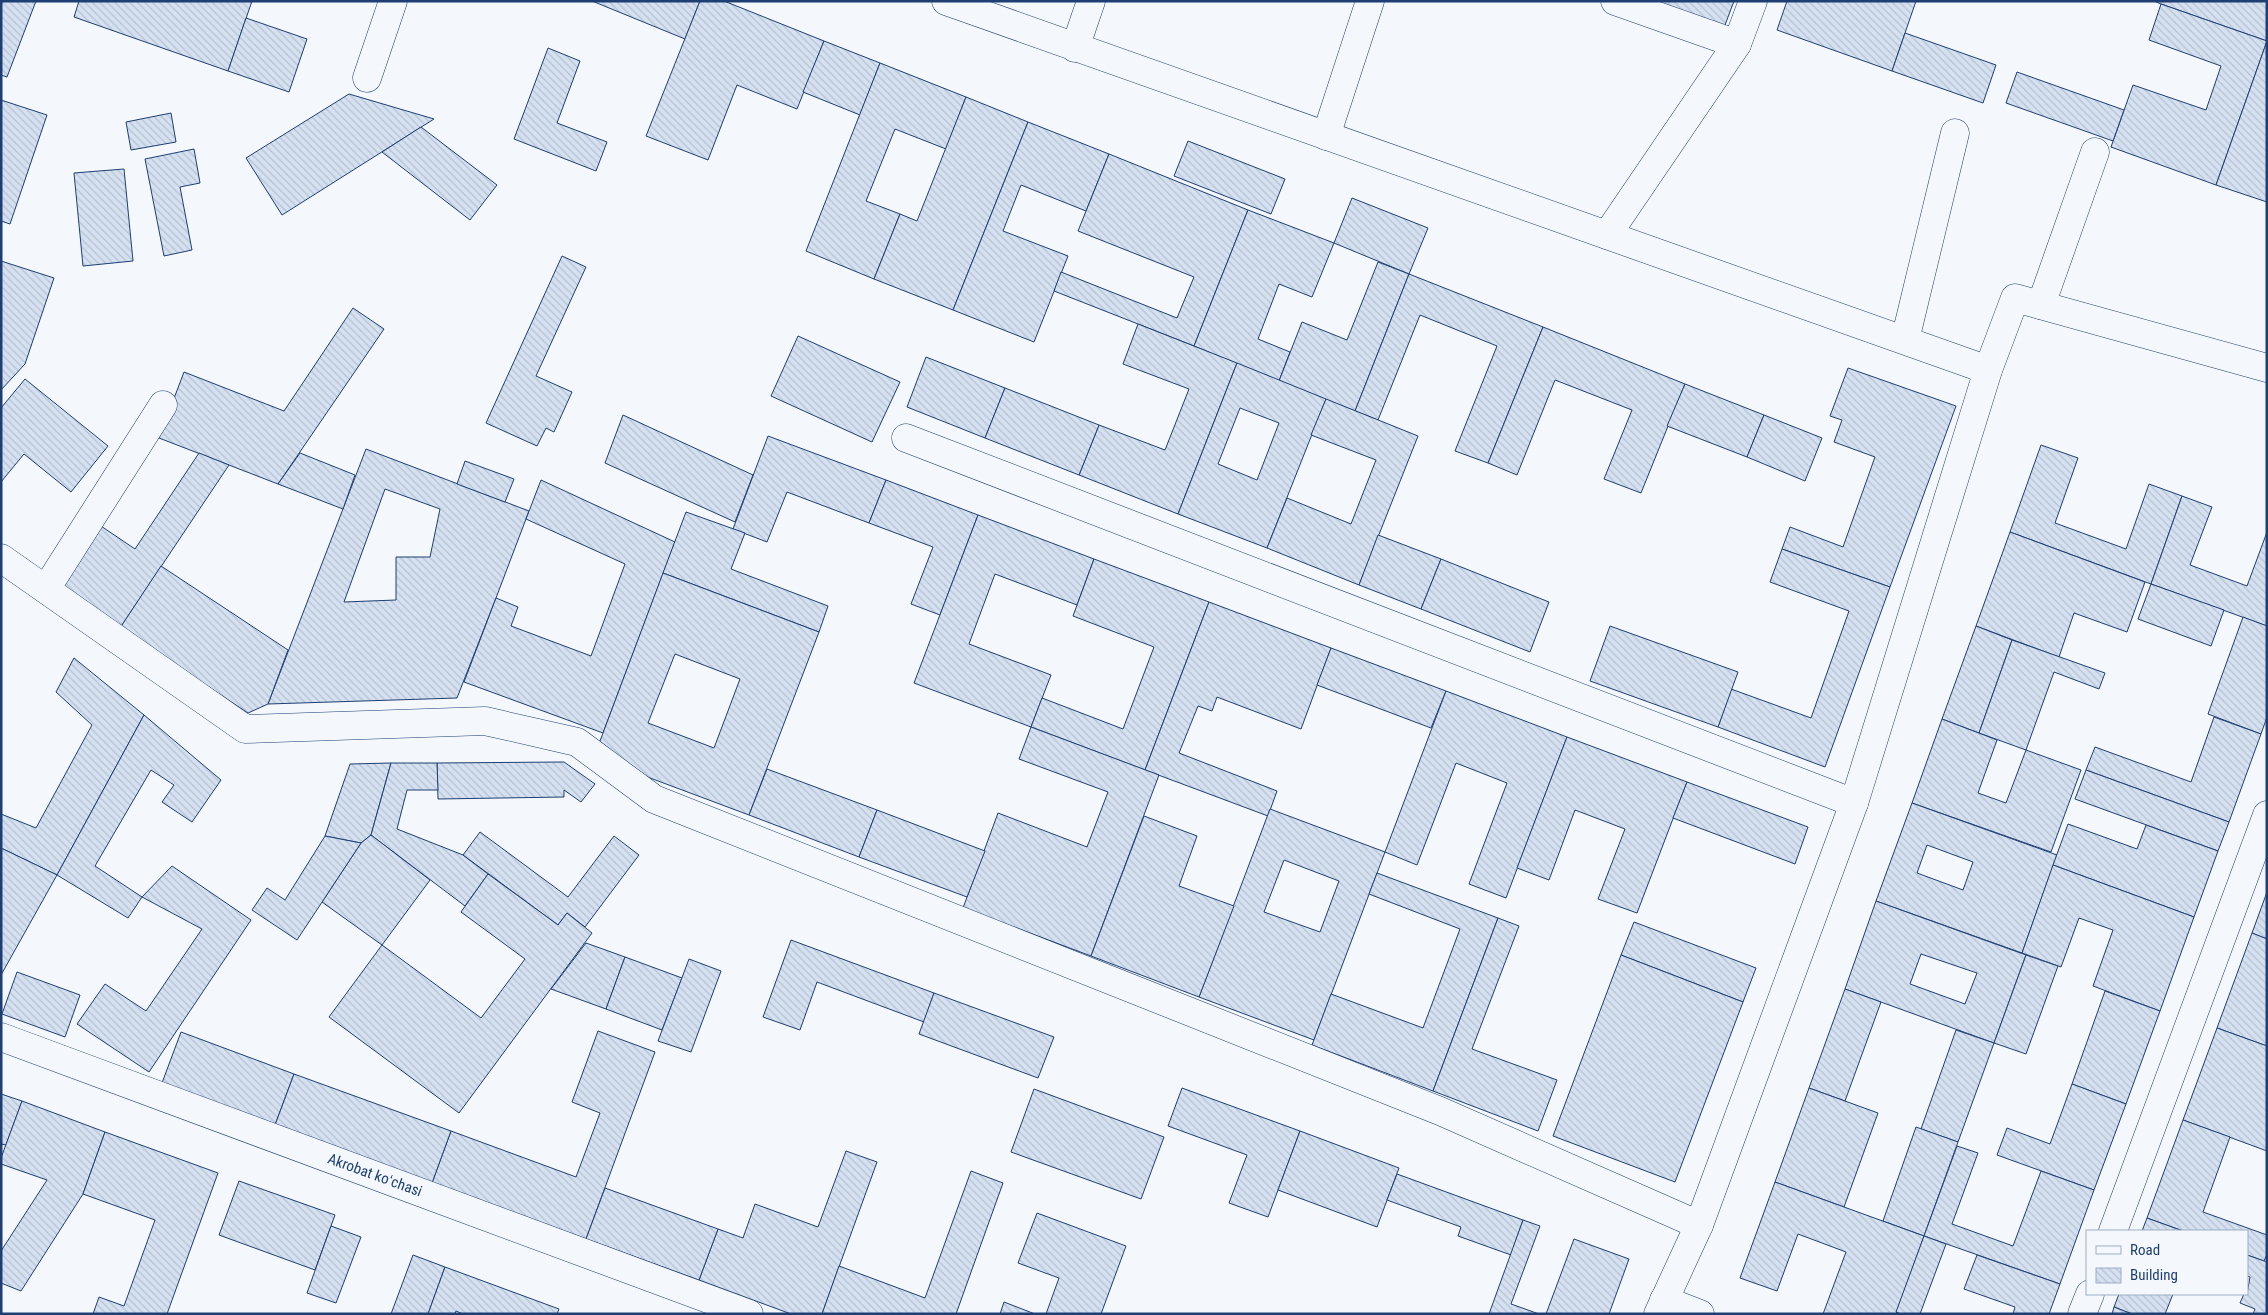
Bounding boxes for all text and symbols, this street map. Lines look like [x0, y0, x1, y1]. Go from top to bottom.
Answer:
street label: Akrobat koʻchasi [325, 1150, 425, 1200]
legend [2086, 1230, 2248, 1295]
text: Road [2130, 1241, 2160, 1259]
text: Building [2130, 1266, 2178, 1284]

